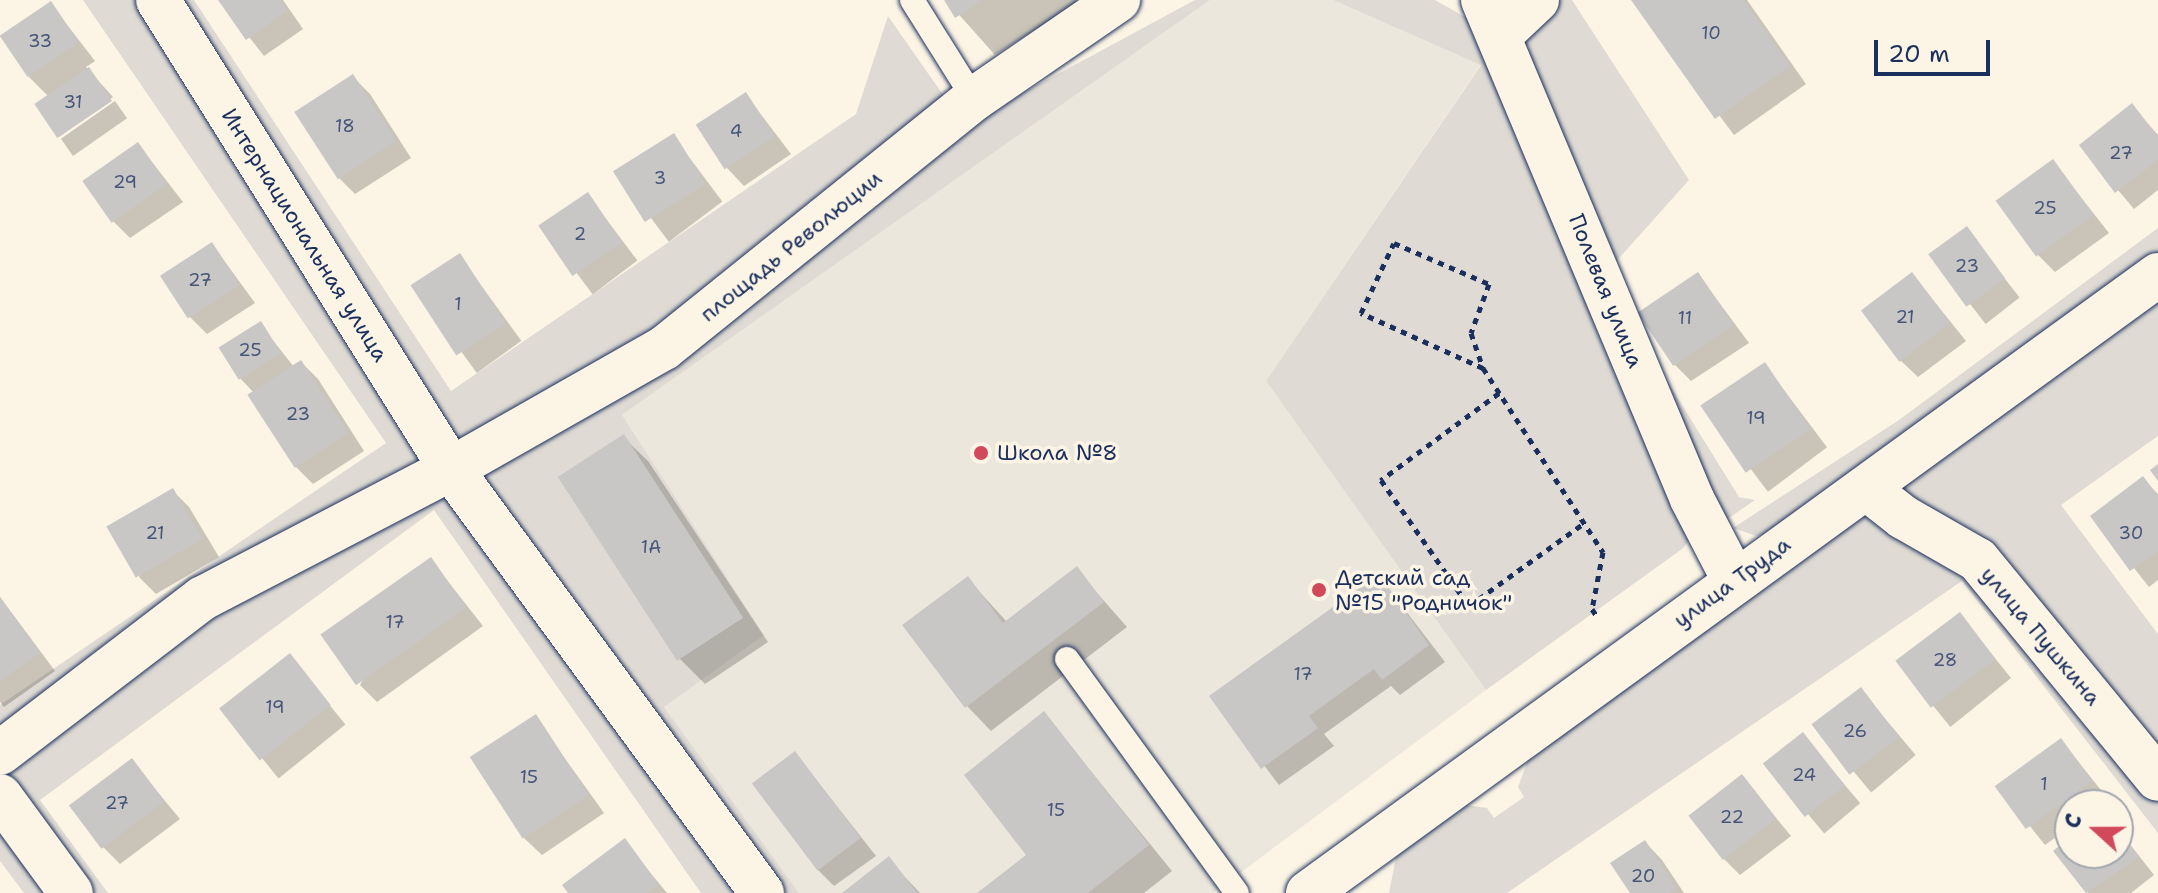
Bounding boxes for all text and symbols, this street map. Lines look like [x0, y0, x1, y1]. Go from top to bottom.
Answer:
house number: 10 [1701, 22, 1721, 44]
scale bar [1878, 24, 1994, 74]
house number: 33 [28, 30, 52, 52]
text: 20 m [1888, 38, 1950, 70]
house number: 31 [63, 91, 83, 113]
street label: Интернациональная улица [216, 104, 394, 366]
house number: 18 [335, 115, 355, 137]
house number: 4 [730, 120, 742, 142]
house number: 27 [2109, 142, 2133, 164]
street label: площадь Революции [695, 165, 887, 327]
house number: 3 [654, 167, 666, 189]
house number: 29 [113, 171, 137, 193]
house number: 25 [2033, 197, 2057, 219]
street label: Полевая улица [1563, 210, 1649, 372]
house number: 2 [574, 223, 586, 245]
house number: 23 [1955, 255, 1979, 277]
house number: 27 [188, 269, 212, 291]
house number: 1 [454, 293, 462, 315]
house number: 21 [1895, 306, 1915, 328]
house number: 11 [1678, 307, 1692, 329]
house number: 25 [238, 339, 262, 361]
house number: 23 [286, 403, 310, 425]
house number: 19 [1746, 407, 1766, 429]
place label: Школа №8 [997, 440, 1118, 466]
marker: Школа №8 [972, 444, 990, 462]
house number: 21 [145, 522, 165, 544]
house number: 30 [2119, 522, 2143, 544]
street label: улица Труда [1669, 531, 1795, 633]
house number: 1А [641, 536, 661, 558]
street label: улица Пушкина [1975, 561, 2107, 711]
place label: Детский сад №15 "Родничок" [1335, 564, 1512, 616]
marker: Детский сад №15 "Родничок" [1310, 581, 1328, 599]
house number: 17 [385, 611, 405, 633]
house number: 28 [1933, 649, 1957, 671]
house number: 17 [1293, 663, 1313, 685]
house number: 19 [265, 696, 285, 718]
house number: 26 [1843, 720, 1867, 742]
house number: 24 [1792, 764, 1816, 786]
house number: 15 [520, 766, 538, 788]
house number: 1 [2040, 773, 2048, 795]
north arrow [2054, 789, 2134, 869]
house number: 27 [105, 792, 129, 814]
house number: 15 [1047, 799, 1065, 821]
house number: 22 [1720, 806, 1744, 828]
text: С [2057, 809, 2089, 832]
house number: 20 [1631, 865, 1655, 887]

